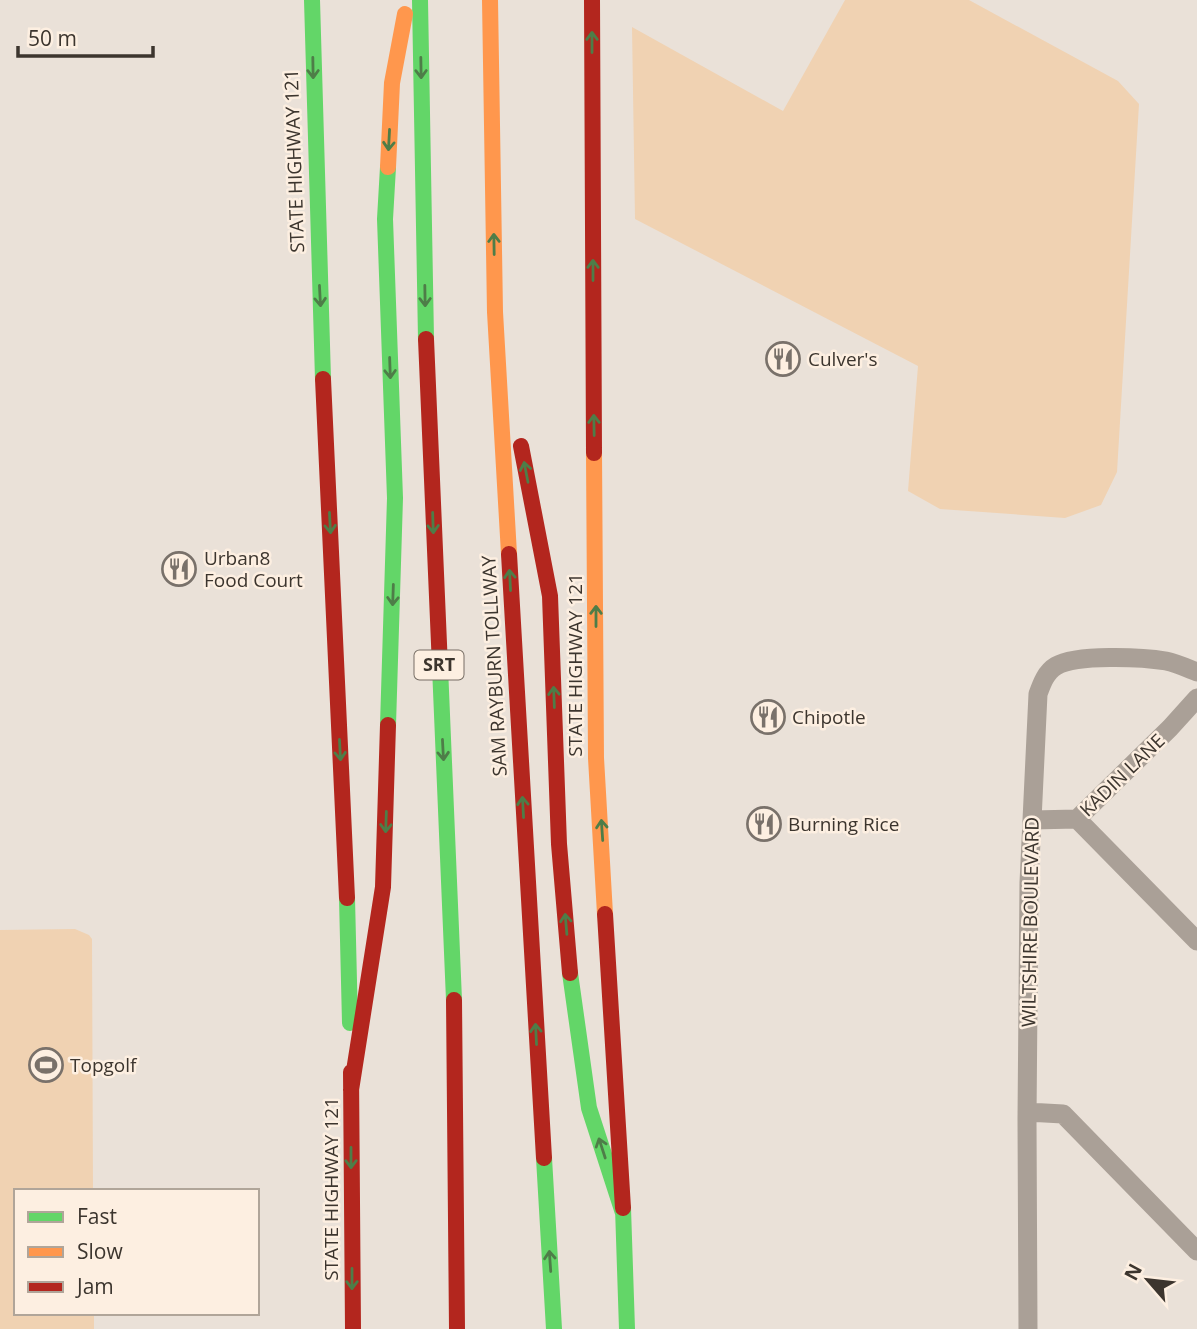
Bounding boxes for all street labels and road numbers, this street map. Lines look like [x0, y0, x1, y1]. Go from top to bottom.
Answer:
street label: STATE HIGHWAY 121 [278, 69, 310, 253]
street label: SAM RAYBURN TOLLWAY [475, 555, 513, 777]
street label: STATE HIGHWAY 121 [562, 573, 588, 757]
road number: SRT [414, 650, 464, 680]
street label: KADIN LANE [1074, 728, 1170, 822]
street label: WILTSHIRE BOULEVARD [1015, 817, 1045, 1027]
street label: STATE HIGHWAY 121 [318, 1097, 344, 1281]

